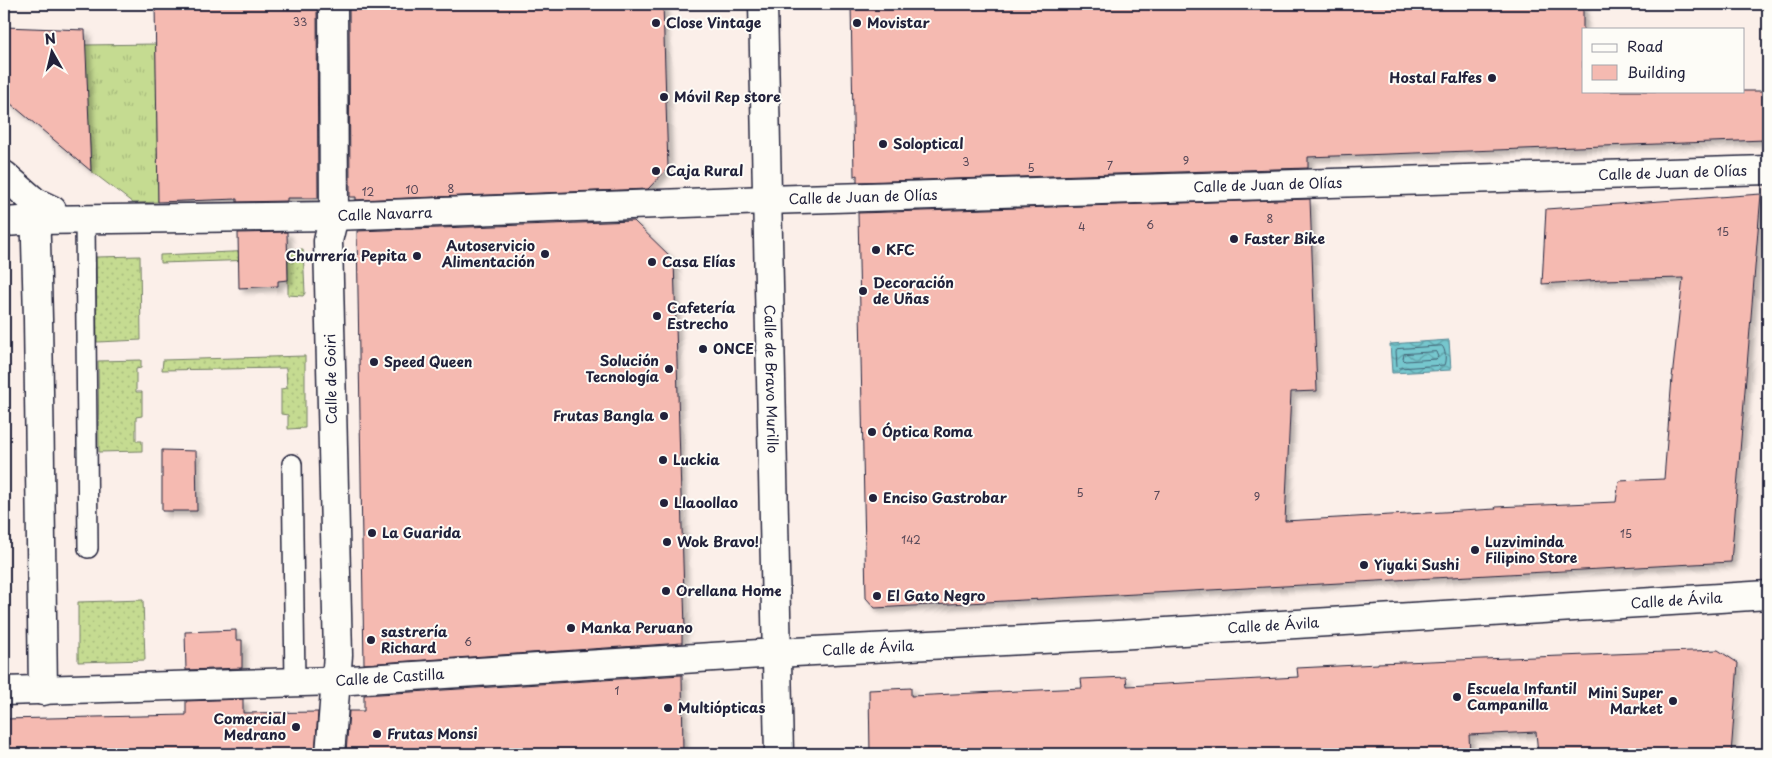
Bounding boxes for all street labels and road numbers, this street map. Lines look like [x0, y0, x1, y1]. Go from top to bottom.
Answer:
street label: Calle de Juan de Olías [1598, 160, 1747, 185]
street label: Calle de Juan de Olías [1193, 172, 1343, 197]
street label: Calle de Juan de Olías [788, 184, 938, 209]
street label: Calle Navarra [337, 201, 433, 226]
street label: Calle de Bravo Murillo [759, 304, 784, 454]
street label: Calle de Goiri [319, 334, 342, 424]
street label: Calle de Ávila [1630, 587, 1723, 613]
street label: Calle de Ávila [1227, 612, 1320, 638]
street label: Calle de Ávila [821, 635, 914, 661]
street label: Calle de Castilla [335, 663, 445, 691]

